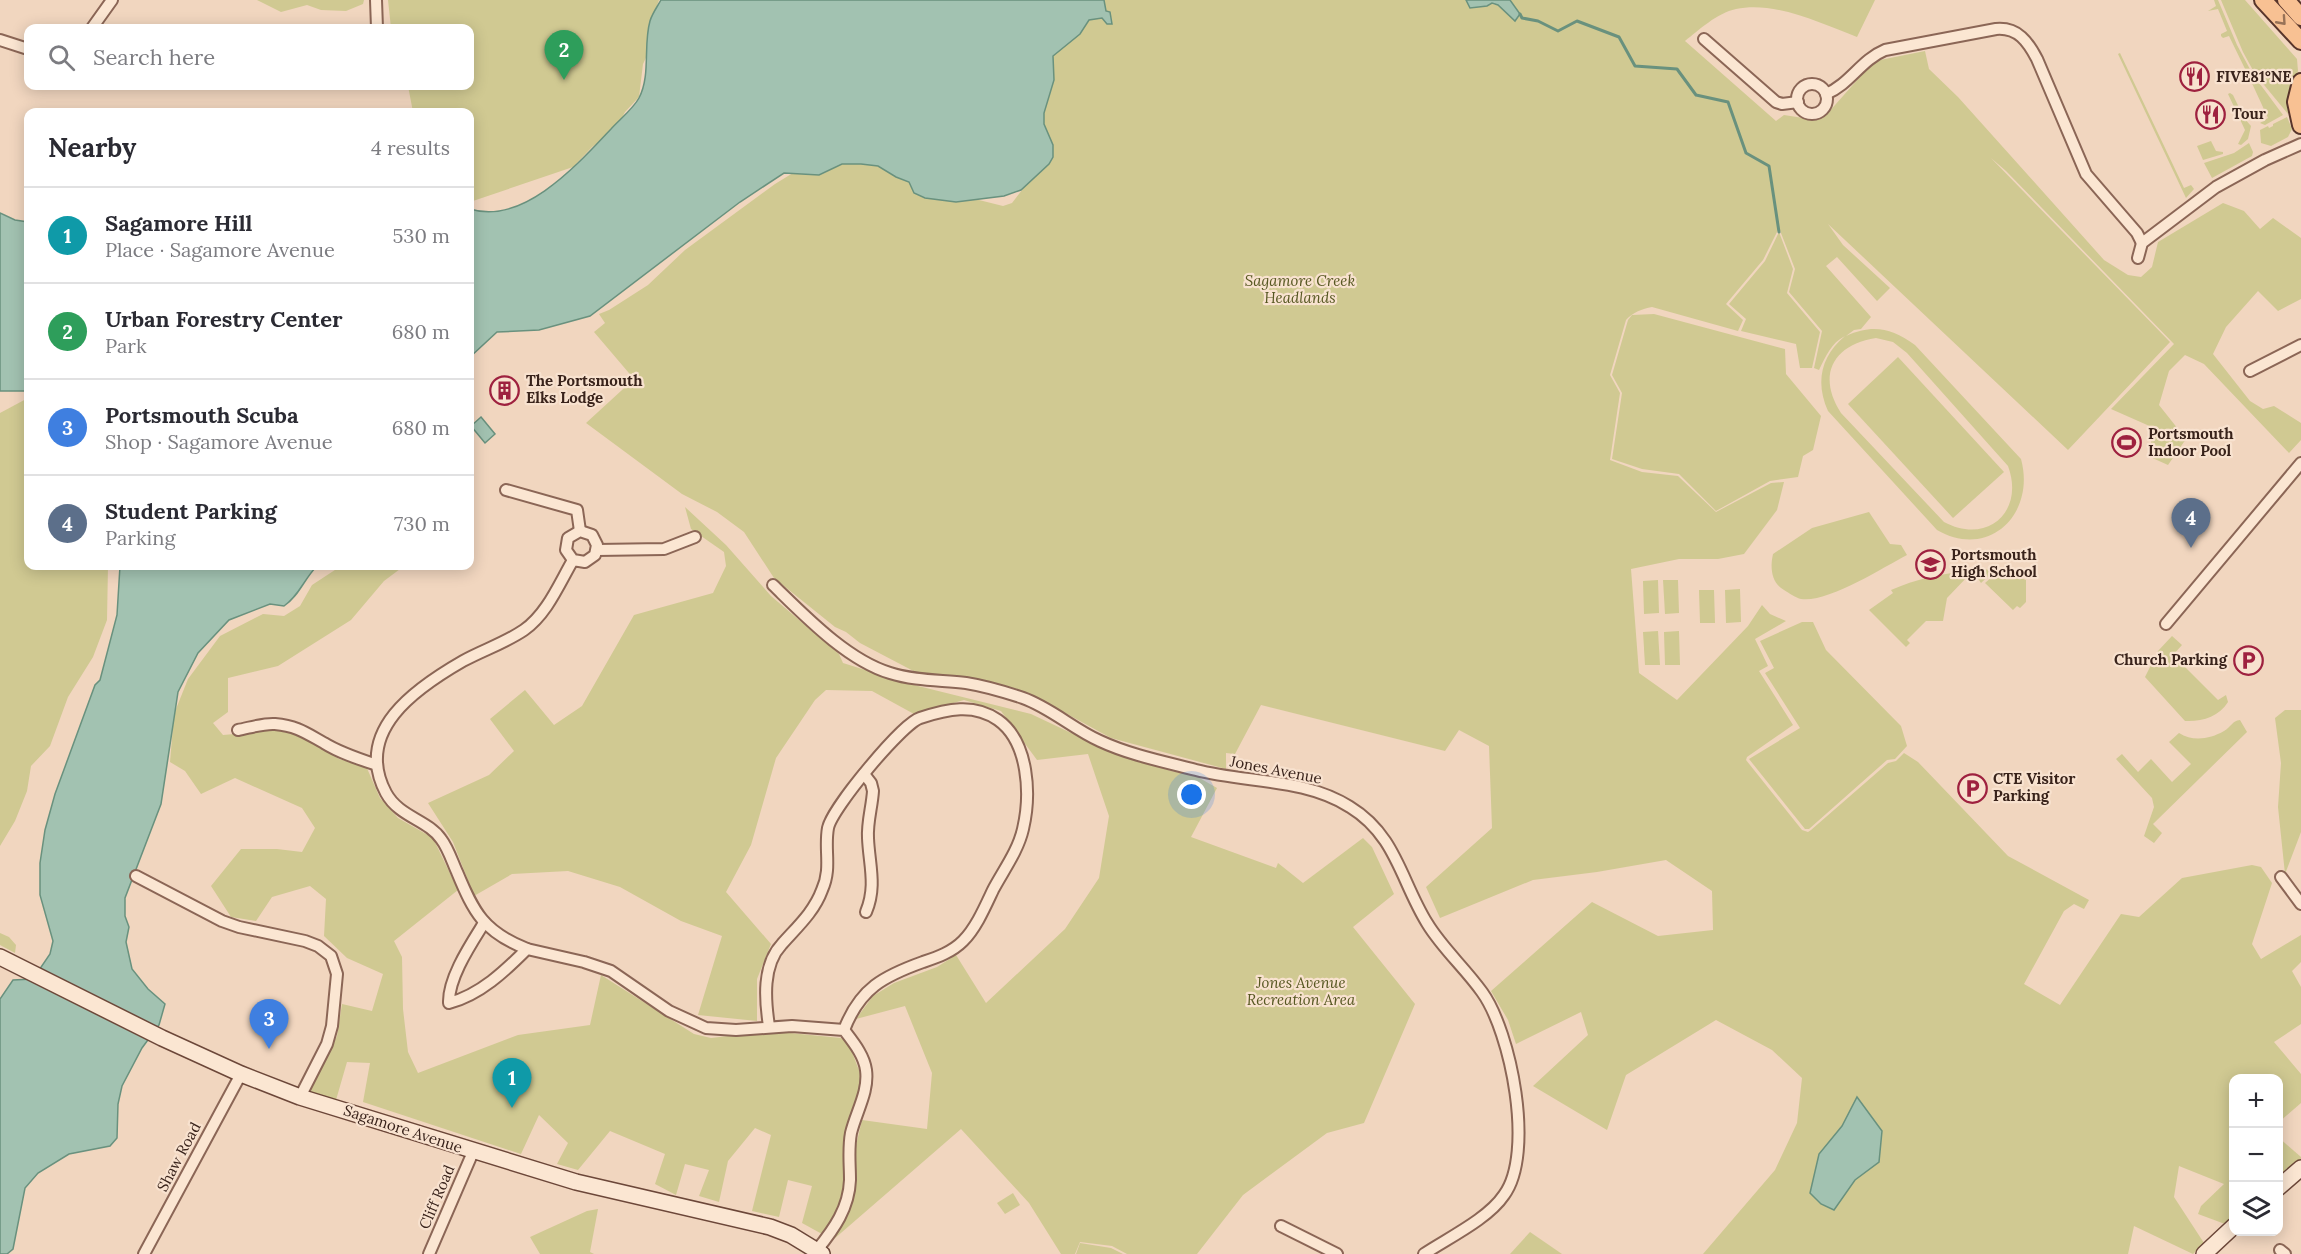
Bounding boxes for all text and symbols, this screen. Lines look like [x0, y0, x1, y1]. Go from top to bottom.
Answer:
one-way arrow [2275, 14, 2286, 25]
search box [24, 24, 474, 90]
pin: 2 [544, 31, 584, 80]
icon: search [45, 41, 78, 74]
text: Search here [93, 43, 215, 71]
restaurant icon: FIVE81°NE [2179, 61, 2211, 93]
place label: FIVE81°NE [2216, 67, 2292, 86]
restaurant icon: Tour [2195, 98, 2227, 130]
place label: Tour [2232, 104, 2267, 123]
text: Nearby [48, 131, 136, 164]
text: 4 results [371, 135, 450, 160]
text: Sagamore Hill [105, 209, 252, 237]
text: 1 [63, 223, 72, 248]
text: 530 m [392, 223, 450, 248]
text: Place · Sagamore Avenue [105, 237, 335, 262]
park label: Sagamore Creek Headlands [1245, 271, 1355, 307]
text: Urban Forestry Center [105, 305, 343, 333]
text: 2 [62, 319, 73, 344]
text: 680 m [392, 319, 450, 344]
text: Park [105, 333, 147, 358]
place label: The Portsmouth Elks Lodge [526, 371, 643, 407]
building icon: The Portsmouth Elks Lodge [489, 374, 521, 406]
text: Portsmouth Scuba [105, 401, 298, 429]
text: 3 [62, 415, 73, 440]
text: 680 m [392, 415, 450, 440]
place label: Portsmouth Indoor Pool [2148, 424, 2234, 460]
sports icon: Portsmouth Indoor Pool [2111, 427, 2143, 459]
text: Shop · Sagamore Avenue [105, 429, 333, 454]
text: Student Parking [105, 497, 277, 525]
pin: 4 [2172, 498, 2210, 548]
text: 4 [62, 511, 73, 536]
text: 730 m [394, 511, 450, 536]
text: Parking [105, 525, 175, 550]
place label: Portsmouth High School [1951, 545, 2037, 581]
school or university icon: Portsmouth High School [1914, 548, 1946, 580]
parking icon: Church Parking [2232, 644, 2264, 676]
place label: Church Parking [2114, 650, 2228, 669]
street label: Jones Avenue [1227, 751, 1324, 788]
place label: CTE Visitor Parking [1993, 769, 2076, 805]
parking icon: CTE Visitor Parking [1956, 772, 1988, 804]
your location [1177, 780, 1206, 809]
park label: Jones Avenue Recreation Area [1247, 973, 1356, 1009]
pin: 3 [250, 1000, 288, 1049]
pin: 1 [492, 1058, 532, 1108]
map controls [2229, 1074, 2283, 1236]
button: + [2229, 1074, 2283, 1128]
street label: Sagamore Avenue [341, 1100, 465, 1157]
street label: Shaw Road [152, 1119, 205, 1195]
button: − [2229, 1128, 2283, 1182]
street label: Cliff Road [415, 1162, 459, 1232]
button: layers [2229, 1182, 2283, 1236]

